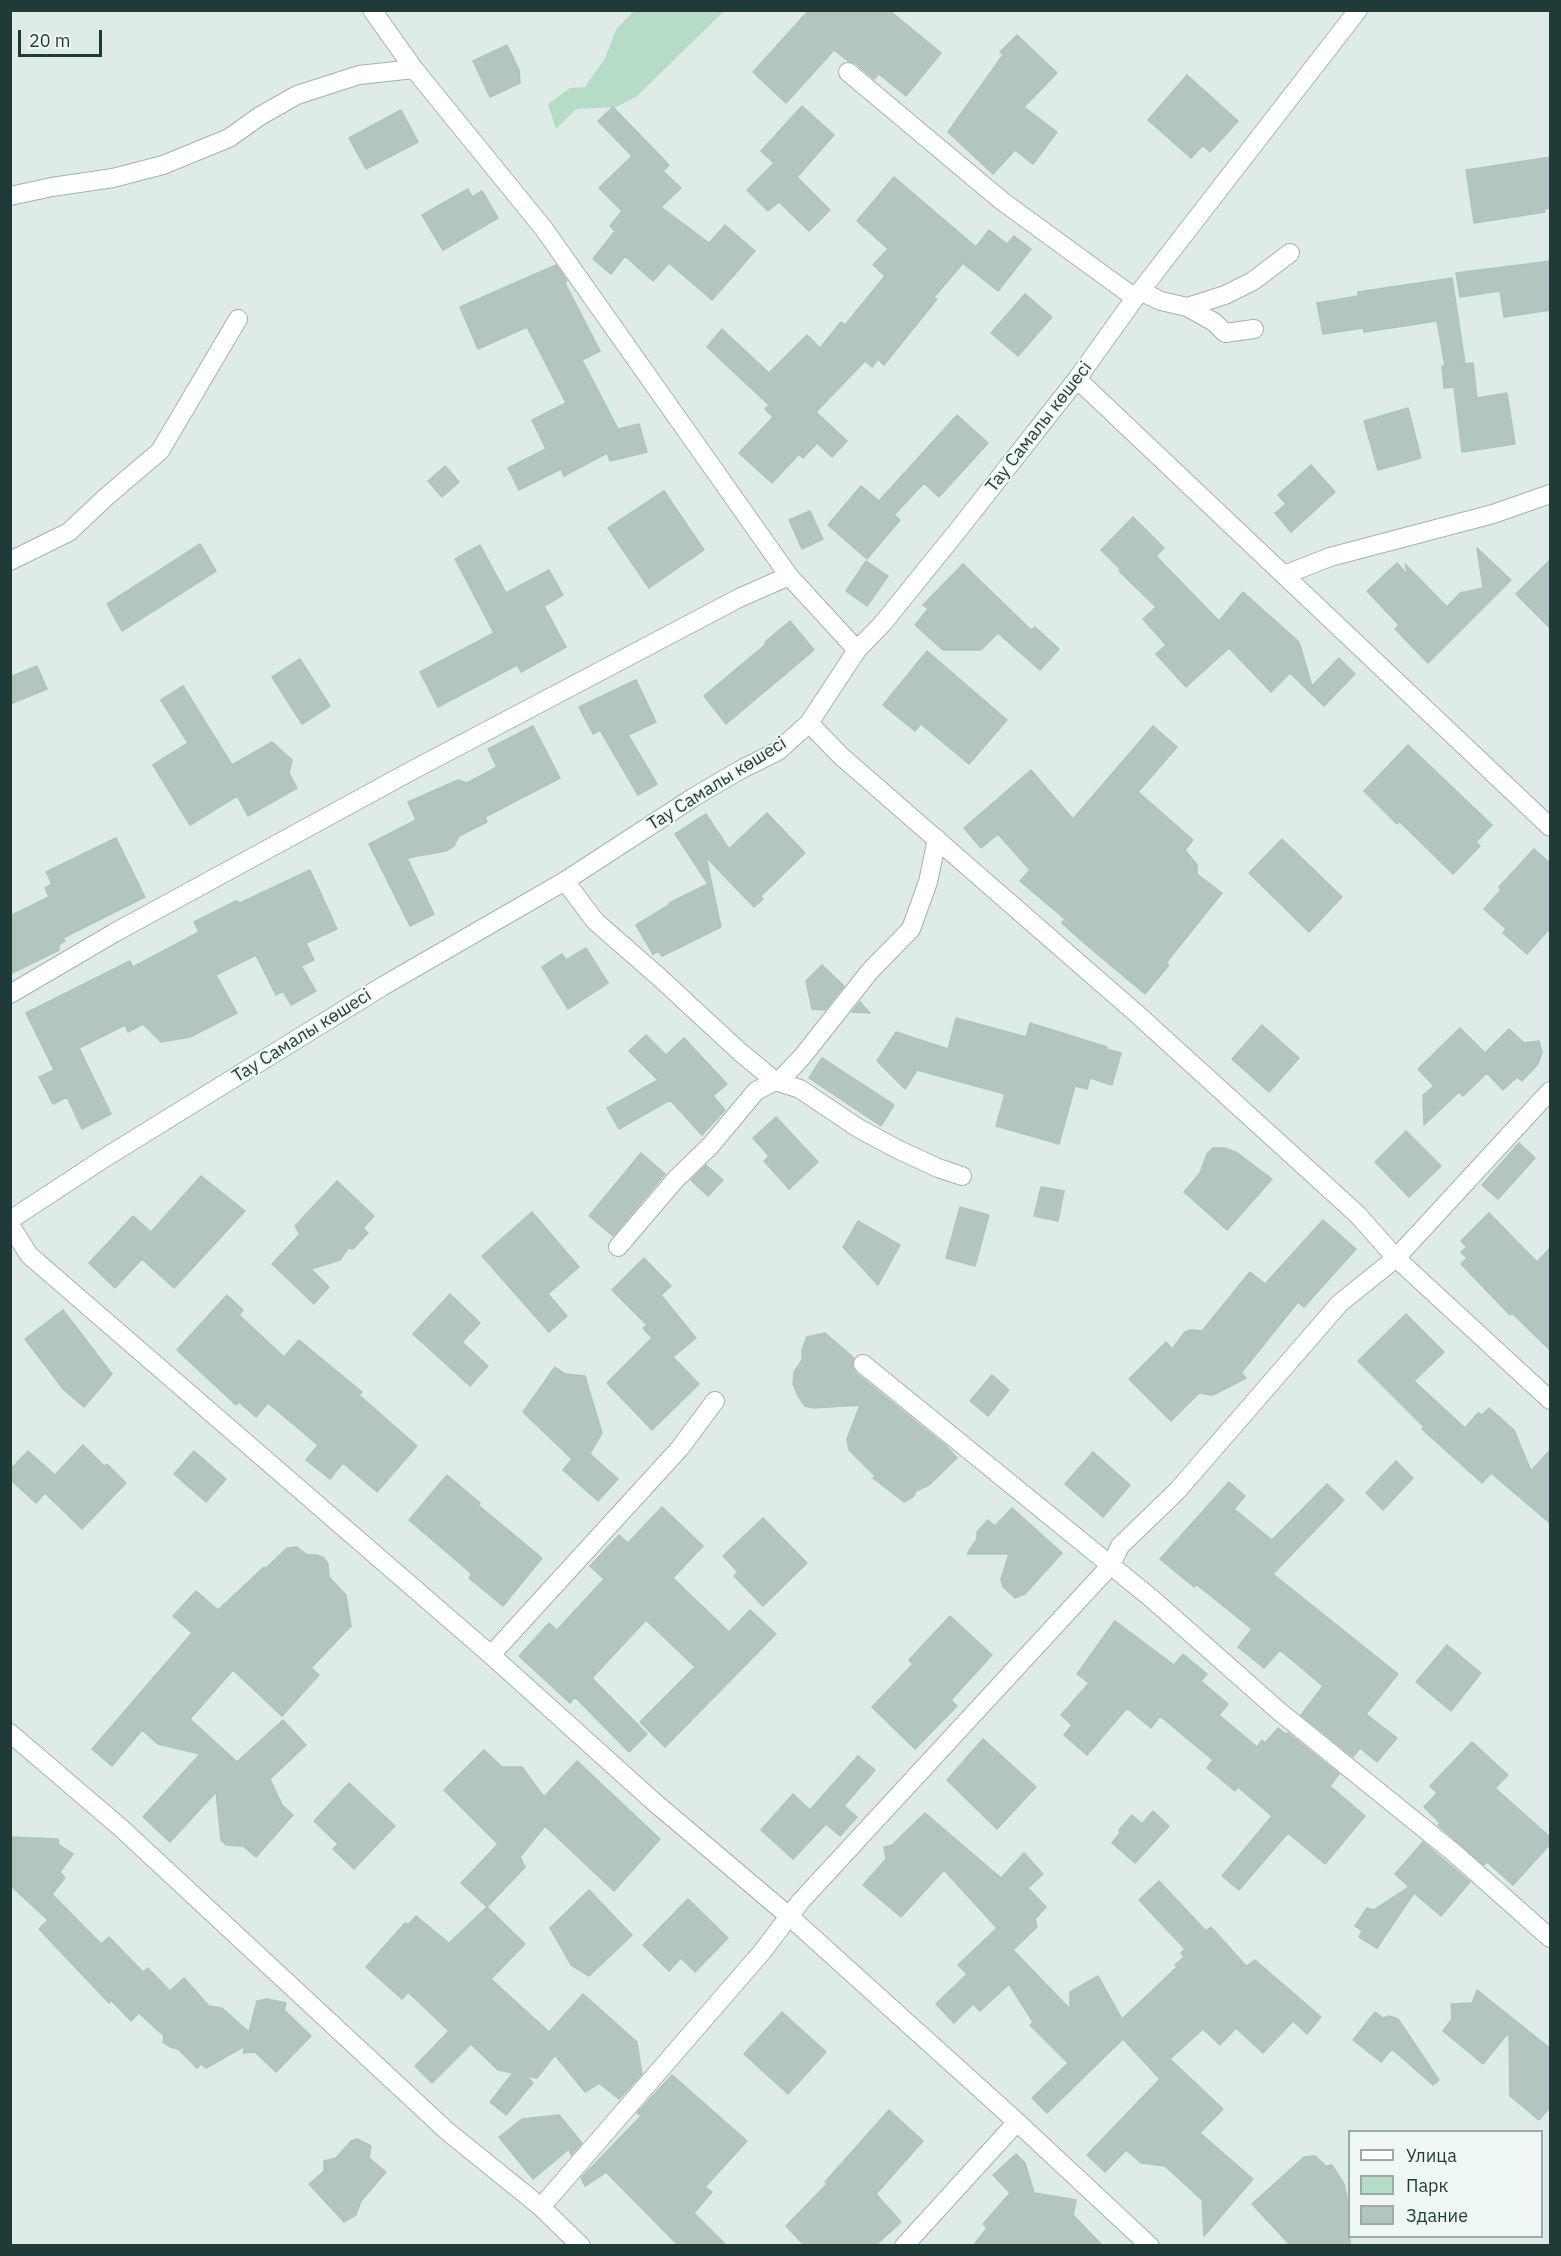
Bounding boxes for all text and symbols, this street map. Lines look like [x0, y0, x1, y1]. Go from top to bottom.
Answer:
scale bar [21, 18, 105, 56]
text: 20 m [29, 29, 71, 52]
street label: Тау Самалы көшесі [981, 357, 1097, 497]
street label: Тау Самалы көшесі [644, 732, 790, 836]
street label: Тау Самалы көшесі [229, 984, 375, 1088]
legend [1348, 2130, 1543, 2238]
text: Улица [1406, 2144, 1457, 2167]
text: Парк [1406, 2174, 1448, 2197]
text: Здание [1406, 2204, 1468, 2227]

